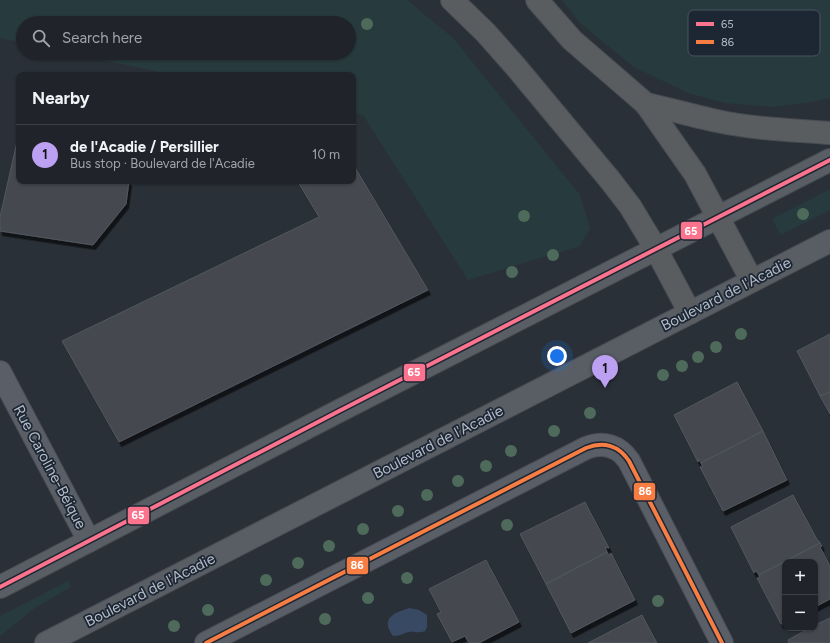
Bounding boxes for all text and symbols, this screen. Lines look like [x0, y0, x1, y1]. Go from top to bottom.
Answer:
legend [688, 10, 820, 56]
search box [16, 16, 356, 60]
text: 65 [721, 18, 734, 31]
icon: search [30, 27, 52, 49]
text: Search here [62, 29, 142, 47]
text: 86 [721, 36, 734, 49]
text: Nearby [32, 88, 90, 108]
text: de l'Acadie / Persillier [70, 138, 219, 156]
text: 1 [42, 147, 48, 162]
text: 10 m [312, 147, 340, 162]
text: Bus stop · Boulevard de l'Acadie [70, 156, 255, 171]
line badge: 65 [680, 221, 703, 240]
text: 65 [685, 225, 697, 238]
street label: Boulevard de l'Acadie [658, 253, 794, 335]
your location [547, 346, 567, 366]
pin: 1 [592, 355, 618, 388]
line badge: 65 [403, 363, 426, 382]
text: 65 [408, 366, 420, 379]
street label: Boulevard de l'Acadie [370, 401, 506, 483]
street label: Rue Caroline-Béique [10, 402, 90, 532]
line badge: 86 [633, 482, 656, 501]
text: 86 [638, 485, 652, 498]
line badge: 65 [127, 506, 150, 525]
text: 65 [132, 509, 144, 522]
street label: Boulevard de l'Acadie [82, 549, 218, 631]
line badge: 86 [346, 556, 369, 575]
text: 86 [350, 559, 364, 572]
map controls [782, 559, 818, 631]
button: + [782, 559, 818, 595]
button: − [782, 595, 818, 631]

